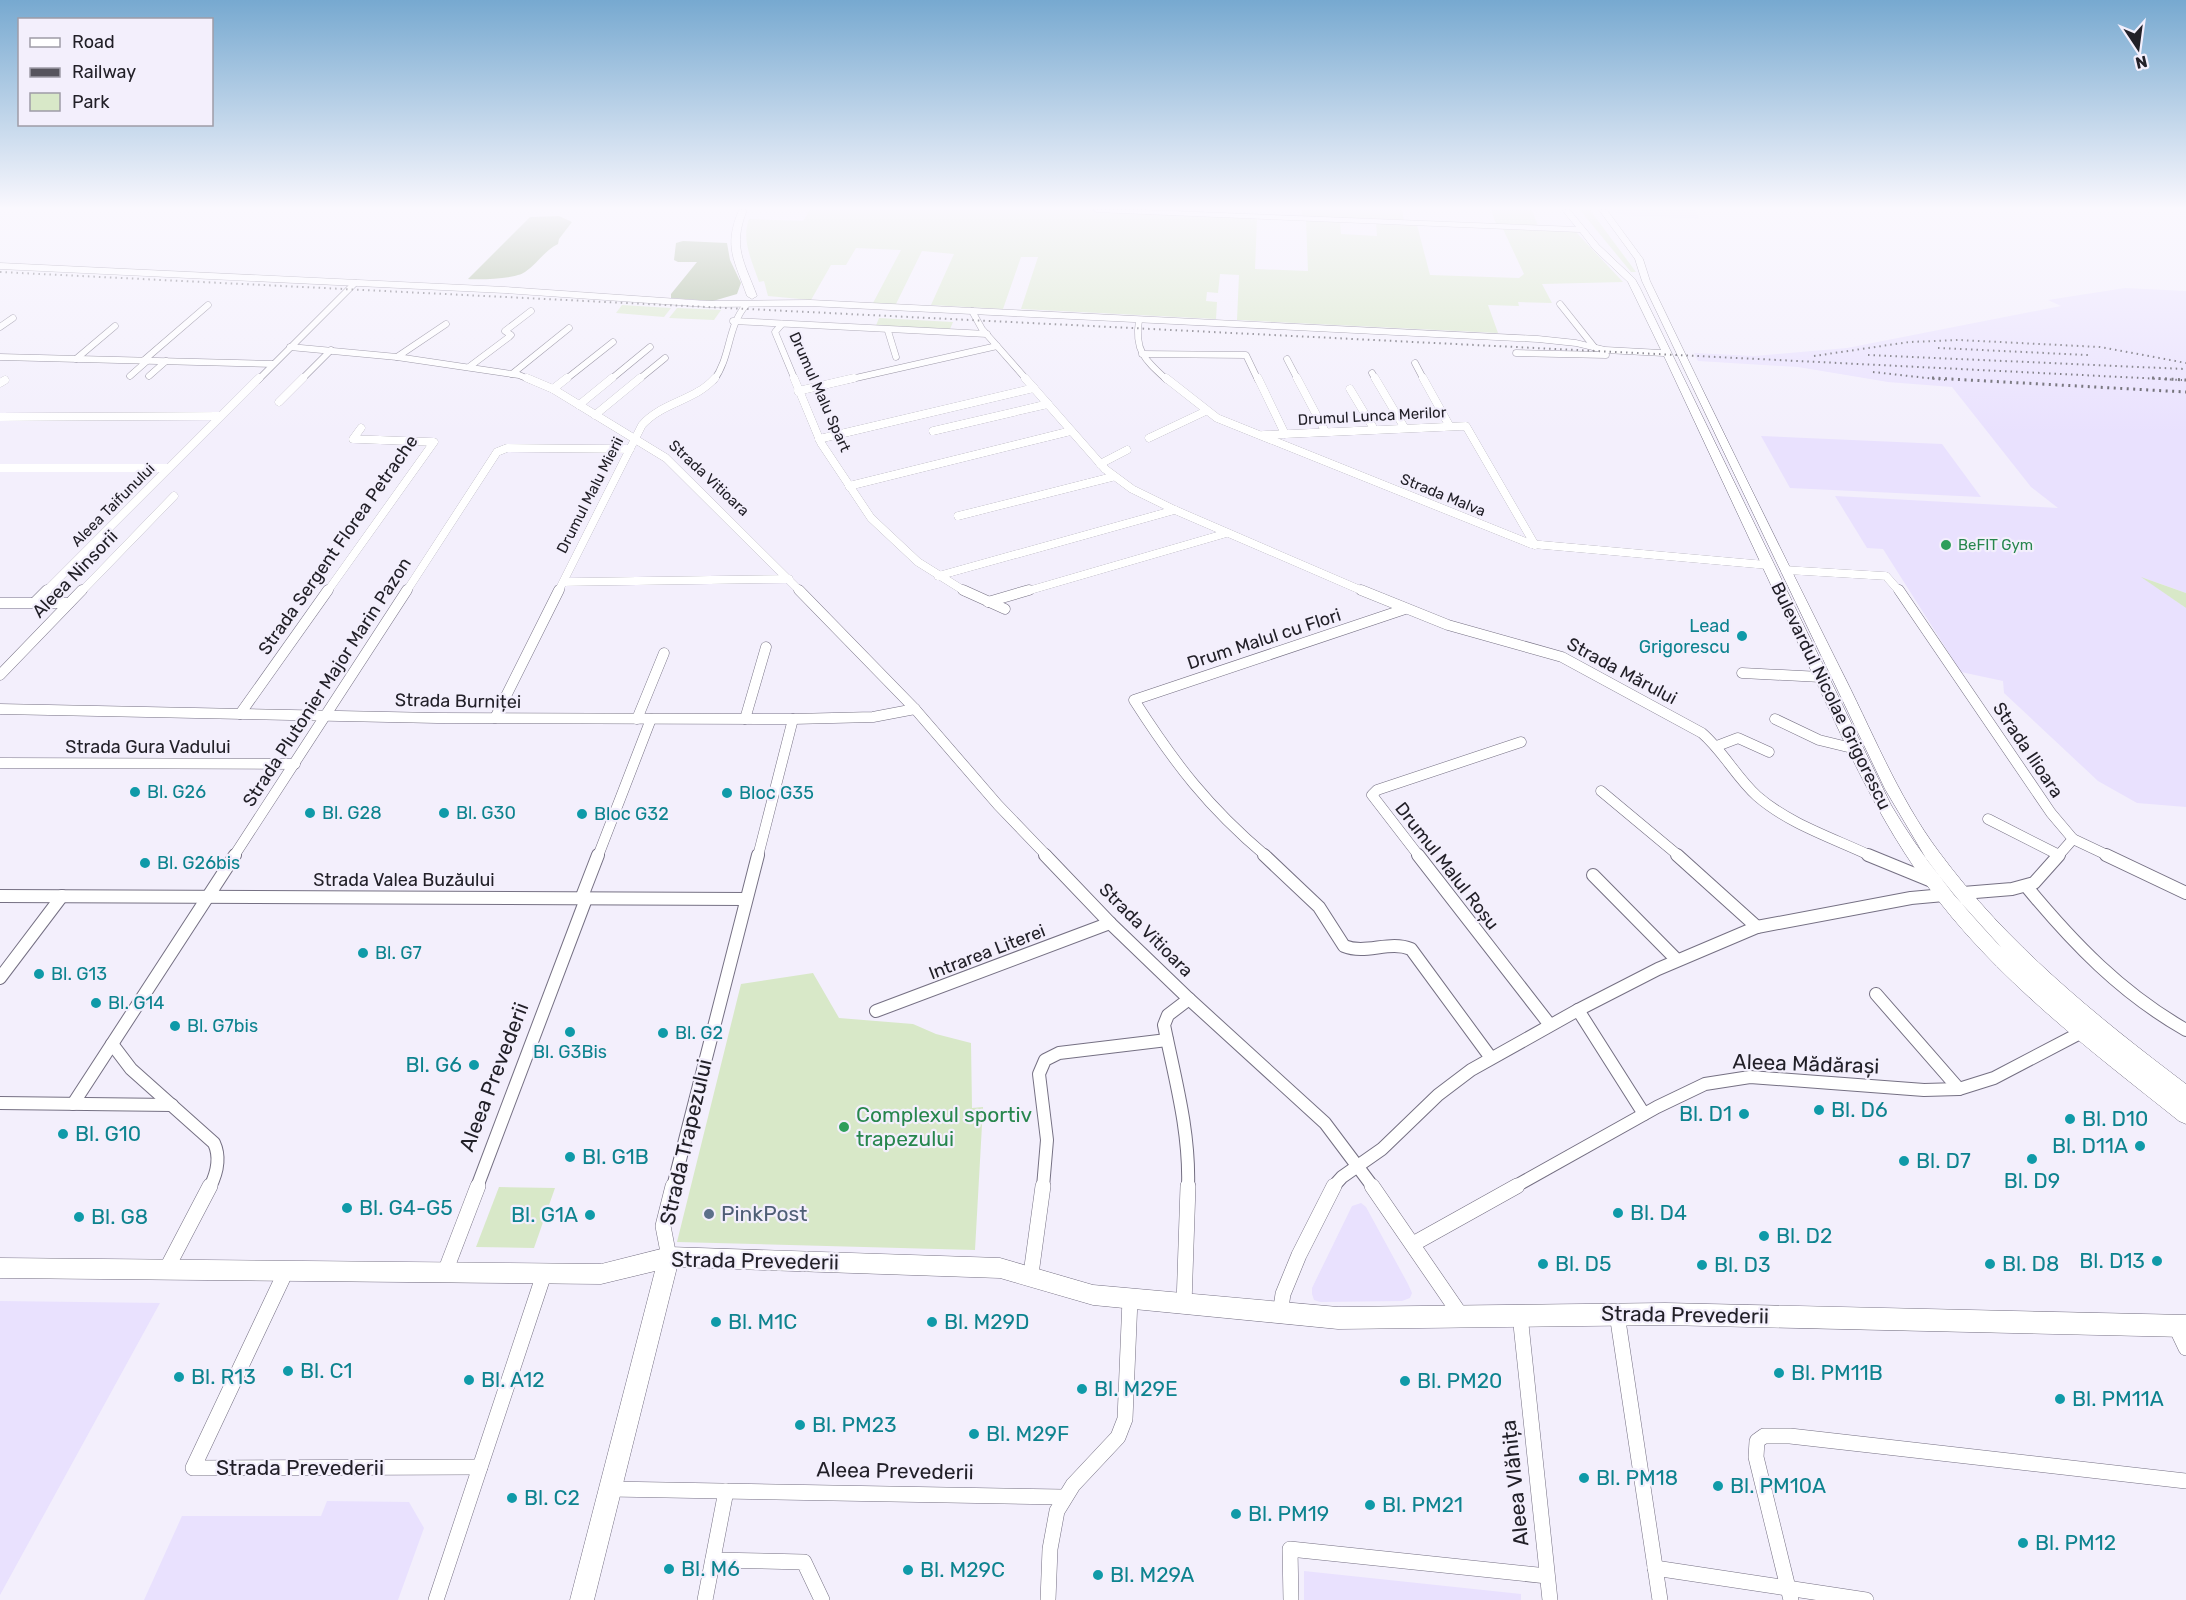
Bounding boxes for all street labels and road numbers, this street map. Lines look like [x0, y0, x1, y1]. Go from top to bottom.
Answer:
street label: Drumul Malu Spart [785, 329, 855, 455]
street label: Drumul Lunca Merilor [1297, 403, 1447, 429]
street label: Strada Sergent Florea Petrache [253, 431, 423, 659]
street label: Drumul Malu Mierii [553, 434, 627, 556]
street label: Strada Vitioara [665, 436, 753, 520]
street label: Aleea Taifunului [68, 460, 158, 550]
street label: Strada Malva [1398, 470, 1488, 520]
street label: Aleea Ninsorii [28, 525, 122, 623]
street label: Strada Plutonier Major Marin Pazon [238, 553, 416, 811]
street label: Bulevardul Nicolae Grigorescu [1766, 579, 1896, 813]
street label: Drum Malul cu Flori [1184, 604, 1344, 674]
street label: Strada Mărului [1563, 633, 1681, 709]
street label: Strada Burniței [395, 689, 521, 713]
street label: Strada Ilioara [1988, 698, 2068, 802]
street label: Strada Gura Vadului [65, 736, 231, 758]
street label: Drumul Malul Roșu [1390, 798, 1504, 934]
street label: Strada Valea Buzăului [313, 869, 495, 891]
street label: Strada Vitioara [1094, 878, 1198, 982]
street label: Intrarea Literei [926, 920, 1048, 984]
street label: Aleea Prevederii [454, 999, 533, 1155]
street label: Aleea Mădărași [1732, 1048, 1880, 1079]
street label: Strada Trapezului [654, 1056, 717, 1227]
street label: Strada Prevederii [671, 1247, 839, 1274]
street label: Strada Prevederii [1601, 1301, 1769, 1328]
street label: Aleea Vlăhița [1495, 1419, 1534, 1548]
street label: Strada Prevederii [216, 1455, 384, 1480]
street label: Aleea Prevederii [816, 1457, 974, 1484]

